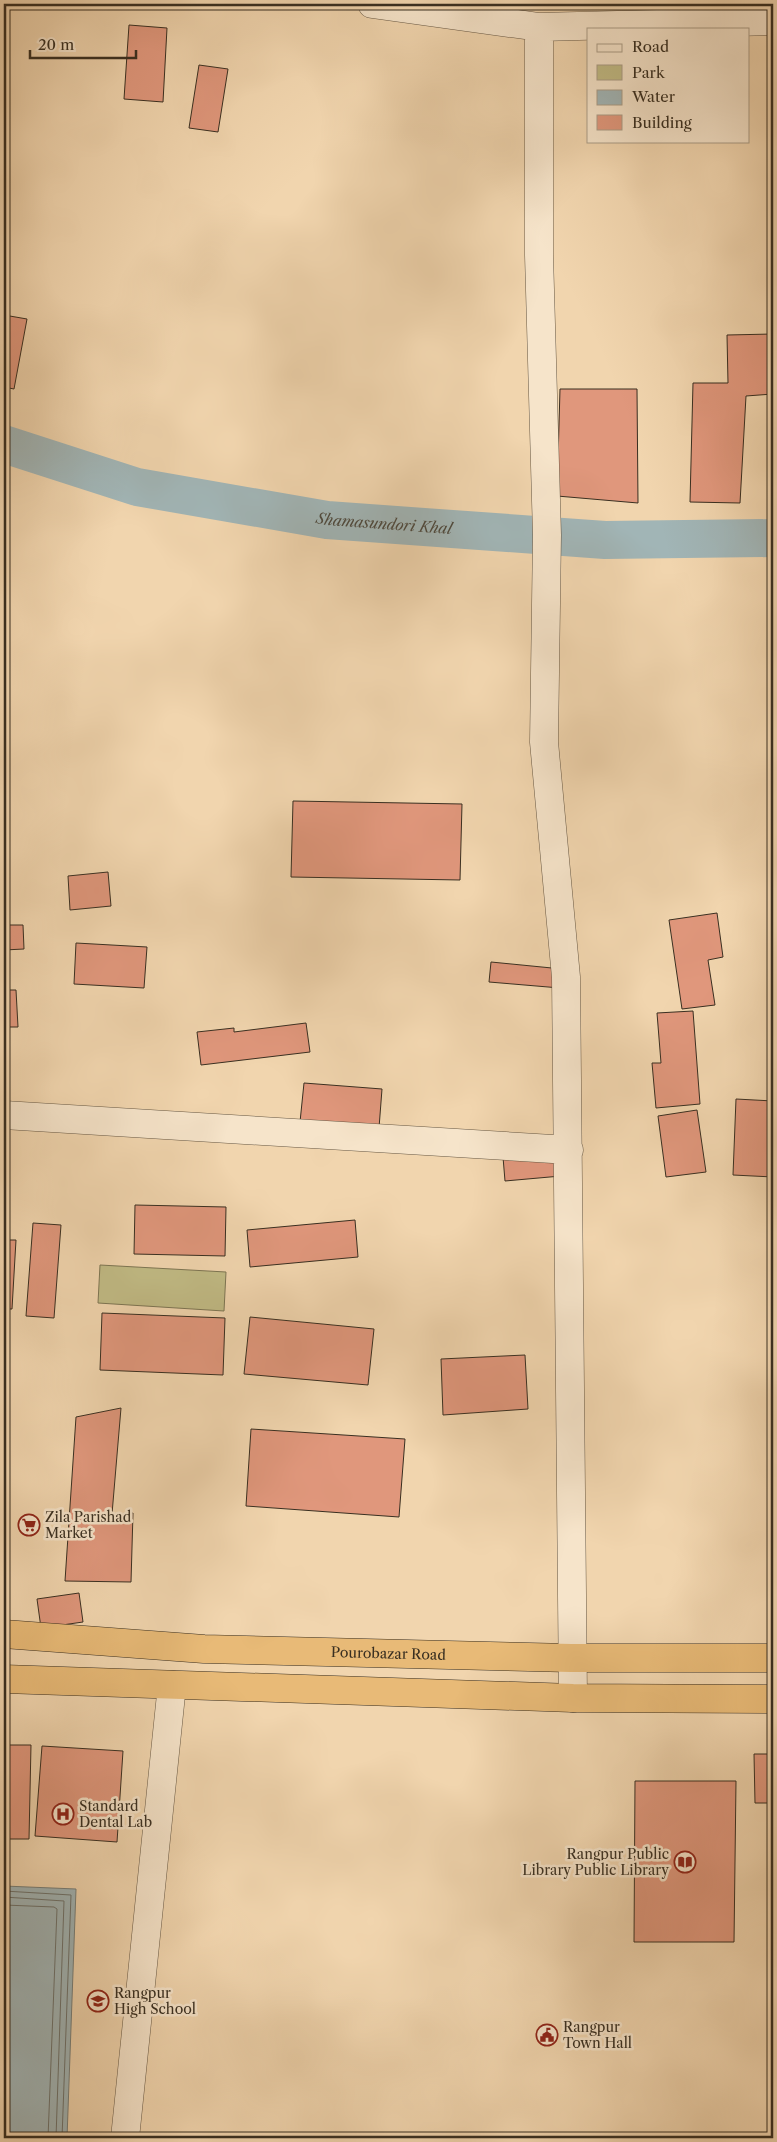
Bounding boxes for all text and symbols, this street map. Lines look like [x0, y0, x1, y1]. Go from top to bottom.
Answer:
scale bar [30, 28, 136, 60]
legend [587, 28, 750, 142]
text: 20 m [38, 35, 74, 54]
text: Road [632, 37, 669, 56]
text: Park [632, 63, 666, 82]
text: Water [631, 87, 676, 106]
text: Building [632, 113, 692, 132]
water label: Shamasundori Khal [314, 508, 455, 538]
place label: Zila Parishad Market [45, 1508, 132, 1542]
supermarket icon: Zila Parishad Market [17, 1513, 41, 1537]
street label: Pourobazar Road [331, 1643, 447, 1664]
place label: Standard Dental Lab [79, 1797, 152, 1831]
hospital icon: Standard Dental Lab [51, 1802, 75, 1826]
place label: Rangpur Public Library Public Library [522, 1845, 669, 1879]
library icon: Rangpur Public Library Public Library [673, 1850, 697, 1874]
place label: Rangpur High School [114, 1984, 196, 2018]
school or university icon: Rangpur High School [86, 1989, 110, 2013]
place label: Rangpur Town Hall [563, 2018, 632, 2052]
public building icon: Rangpur Town Hall [535, 2023, 559, 2047]

